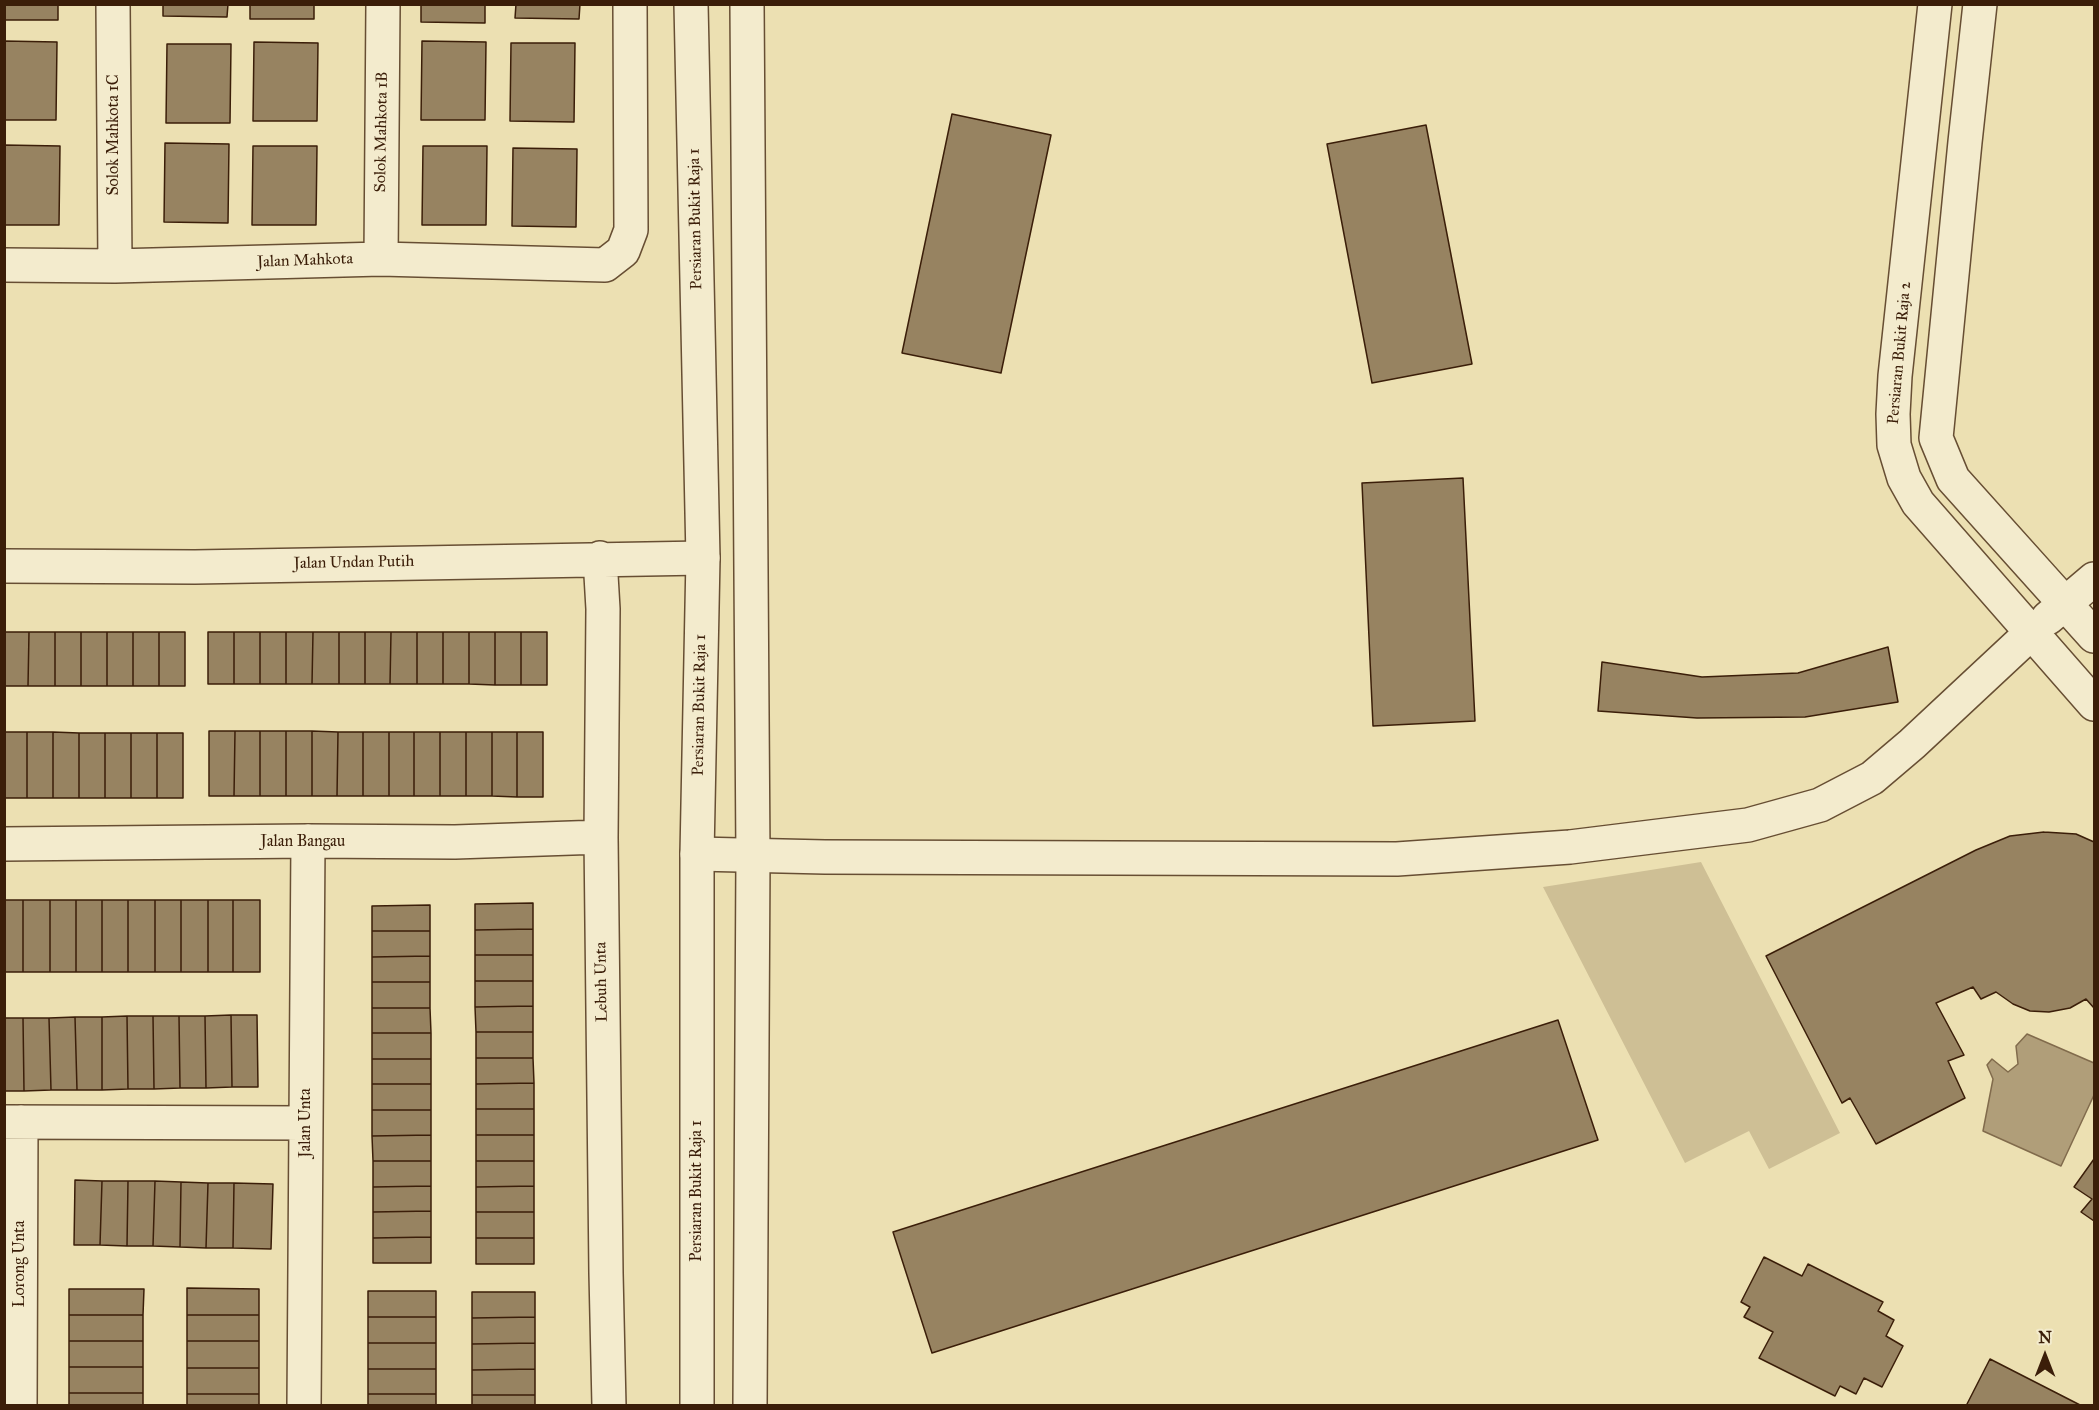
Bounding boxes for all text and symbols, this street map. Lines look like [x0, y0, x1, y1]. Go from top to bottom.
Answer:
street label: Solok Mahkota 1B [371, 71, 393, 193]
street label: Solok Mahkota 1C [104, 74, 124, 196]
street label: Persiaran Bukit Raja 1 [685, 148, 707, 290]
street label: Jalan Mahkota [257, 250, 353, 272]
street label: Persiaran Bukit Raja 2 [1884, 281, 1916, 425]
street label: Jalan Undan Putih [294, 552, 414, 574]
street label: Persiaran Bukit Raja 1 [689, 634, 711, 776]
street label: Jalan Bangau [261, 832, 345, 852]
street label: Lebuh Unta [592, 942, 612, 1022]
street label: Jalan Unta [296, 1088, 316, 1158]
street label: Persiaran Bukit Raja 1 [687, 1120, 707, 1262]
street label: Lorong Unta [10, 1221, 30, 1307]
north arrow [2015, 1326, 2075, 1386]
text: N [2038, 1328, 2052, 1347]

